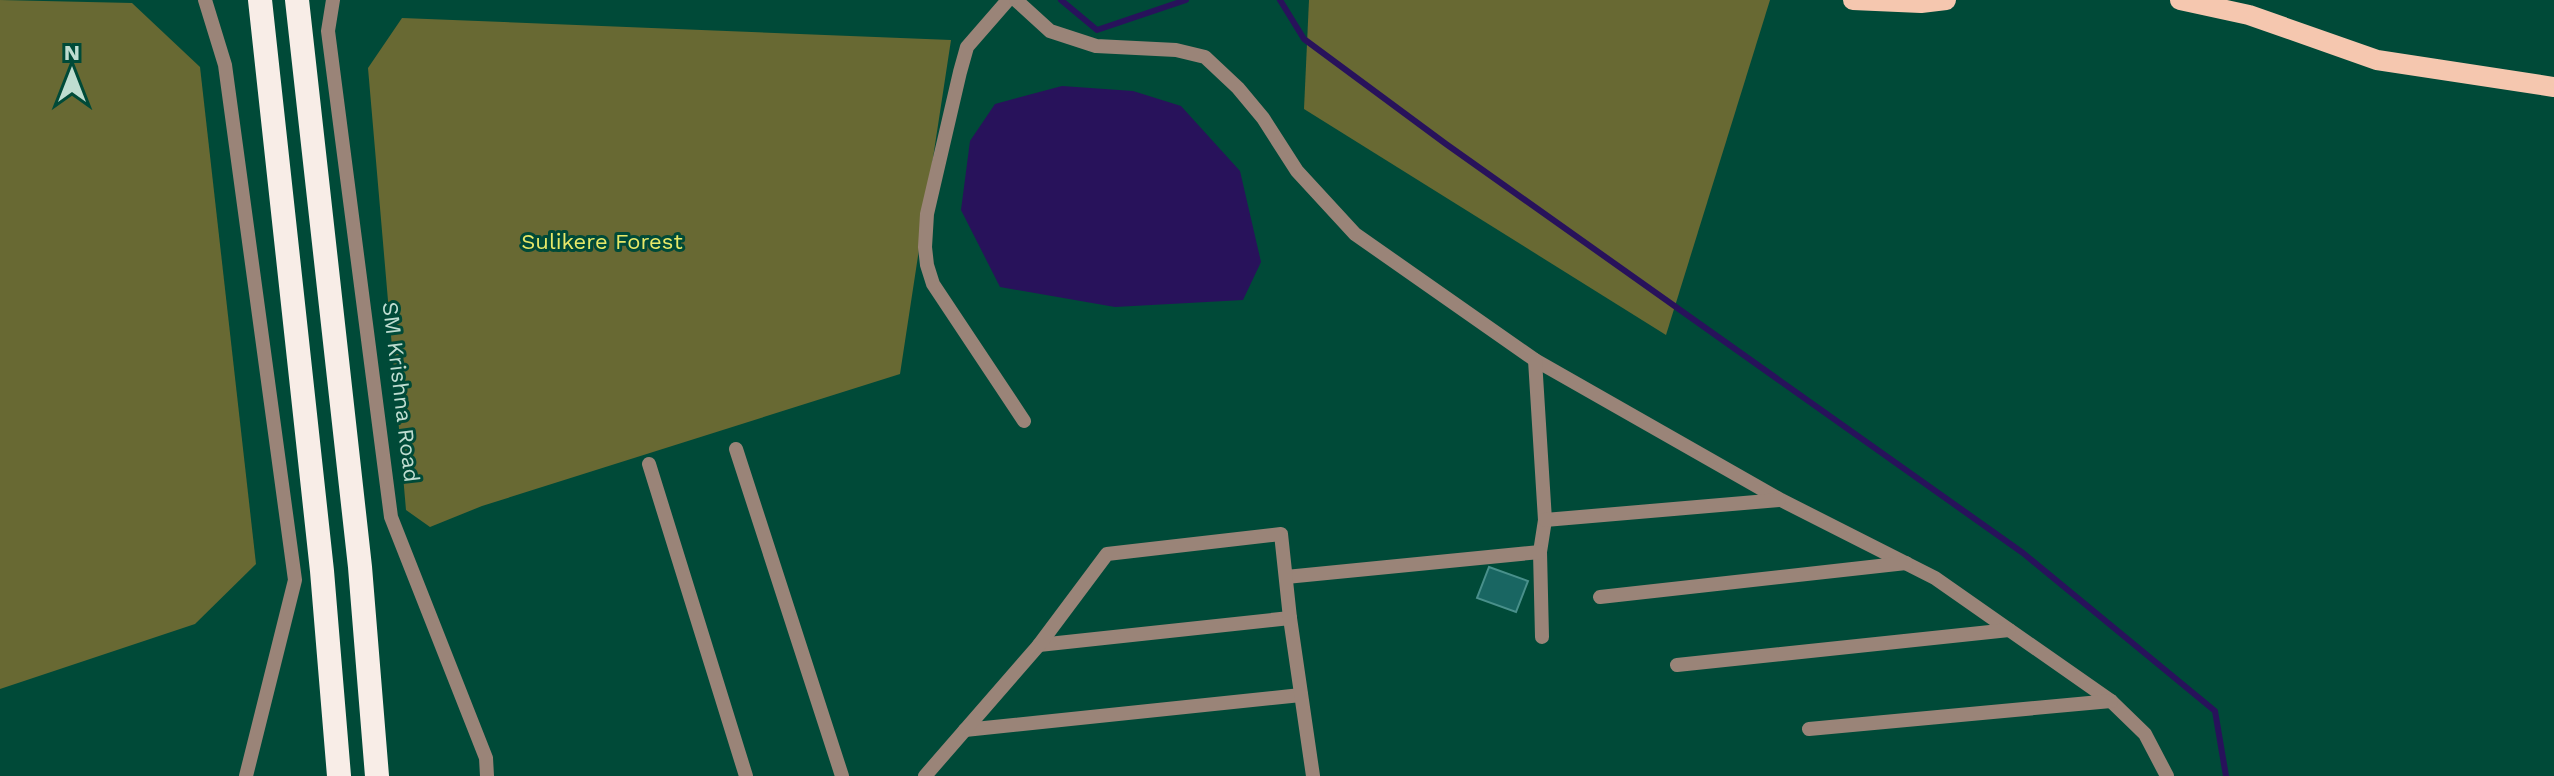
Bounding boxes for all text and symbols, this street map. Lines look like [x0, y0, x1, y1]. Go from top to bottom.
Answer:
north arrow [32, 32, 112, 112]
text: N [64, 40, 80, 65]
park label: Sulikere Forest [521, 229, 683, 254]
street label: SM Krishna Road [378, 300, 424, 484]

